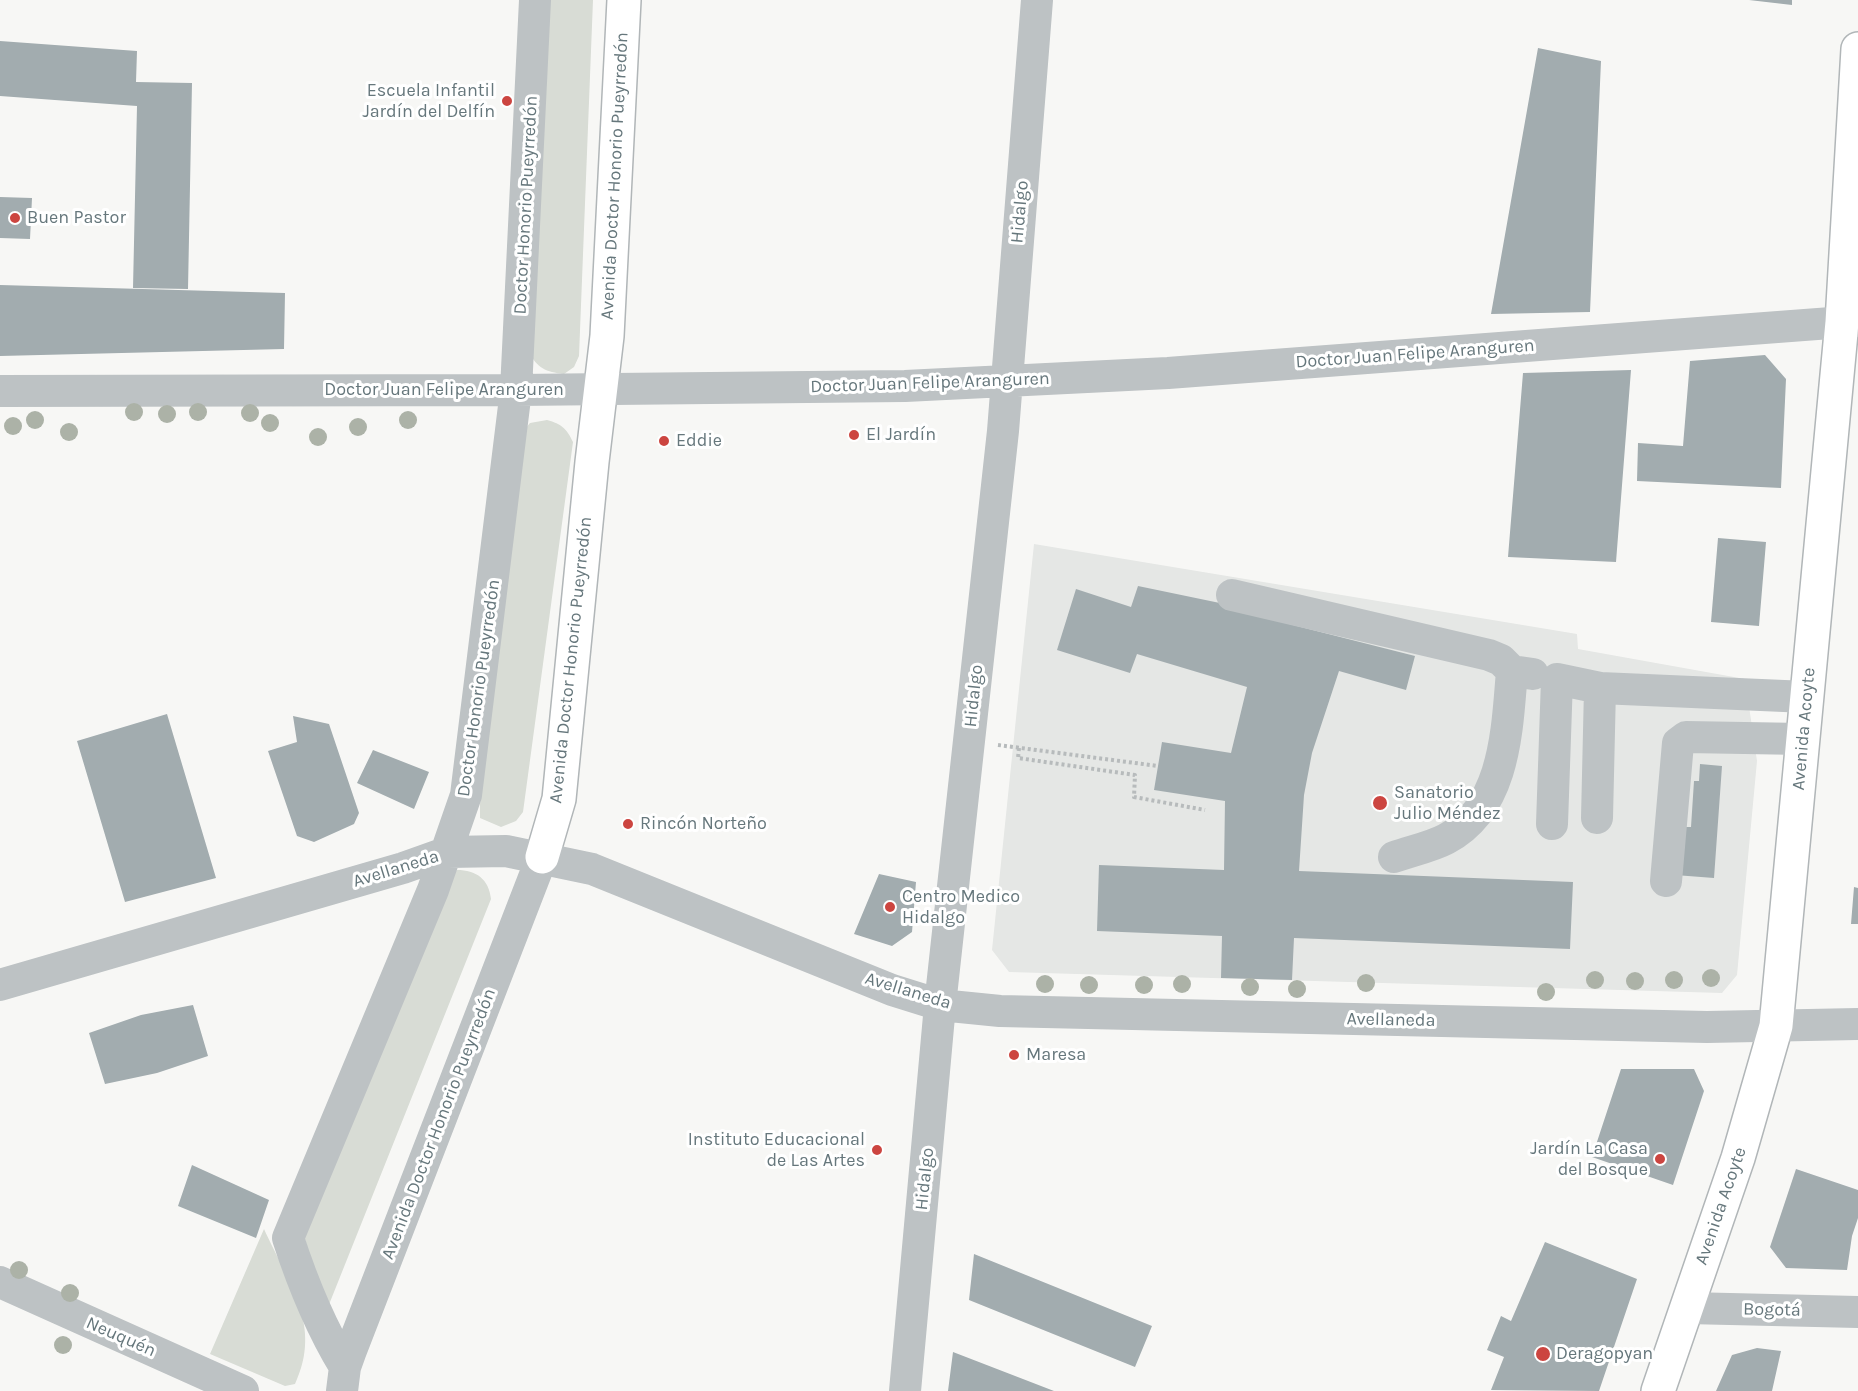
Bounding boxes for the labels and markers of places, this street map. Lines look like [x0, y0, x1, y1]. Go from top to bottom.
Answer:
place label: Escuela Infantil Jardín del Delfín [362, 80, 495, 122]
marker: Escuela Infantil Jardín del Delfín [500, 94, 514, 108]
place label: Buen Pastor [27, 207, 126, 229]
marker: Buen Pastor [8, 211, 22, 225]
place label: El Jardín [866, 424, 936, 446]
marker: El Jardín [847, 428, 861, 442]
place label: Eddie [676, 430, 722, 452]
marker: Eddie [657, 434, 671, 448]
place label: Sanatorio Julio Méndez [1394, 782, 1500, 824]
marker: Sanatorio Julio Méndez [1371, 794, 1389, 812]
place label: Rincón Norteño [640, 813, 767, 835]
marker: Rincón Norteño [621, 817, 635, 831]
place label: Centro Medico Hidalgo [902, 886, 1020, 928]
marker: Centro Medico Hidalgo [883, 900, 897, 914]
place label: Maresa [1026, 1044, 1086, 1066]
marker: Maresa [1007, 1048, 1021, 1062]
place label: Instituto Educacional de Las Artes [688, 1129, 865, 1172]
place label: Jardín La Casa del Bosque [1530, 1138, 1648, 1180]
marker: Instituto Educacional de Las Artes [870, 1143, 884, 1157]
marker: Jardín La Casa del Bosque [1653, 1152, 1667, 1166]
place label: Deragopyan [1556, 1343, 1653, 1365]
marker: Deragopyan [1534, 1345, 1552, 1363]

